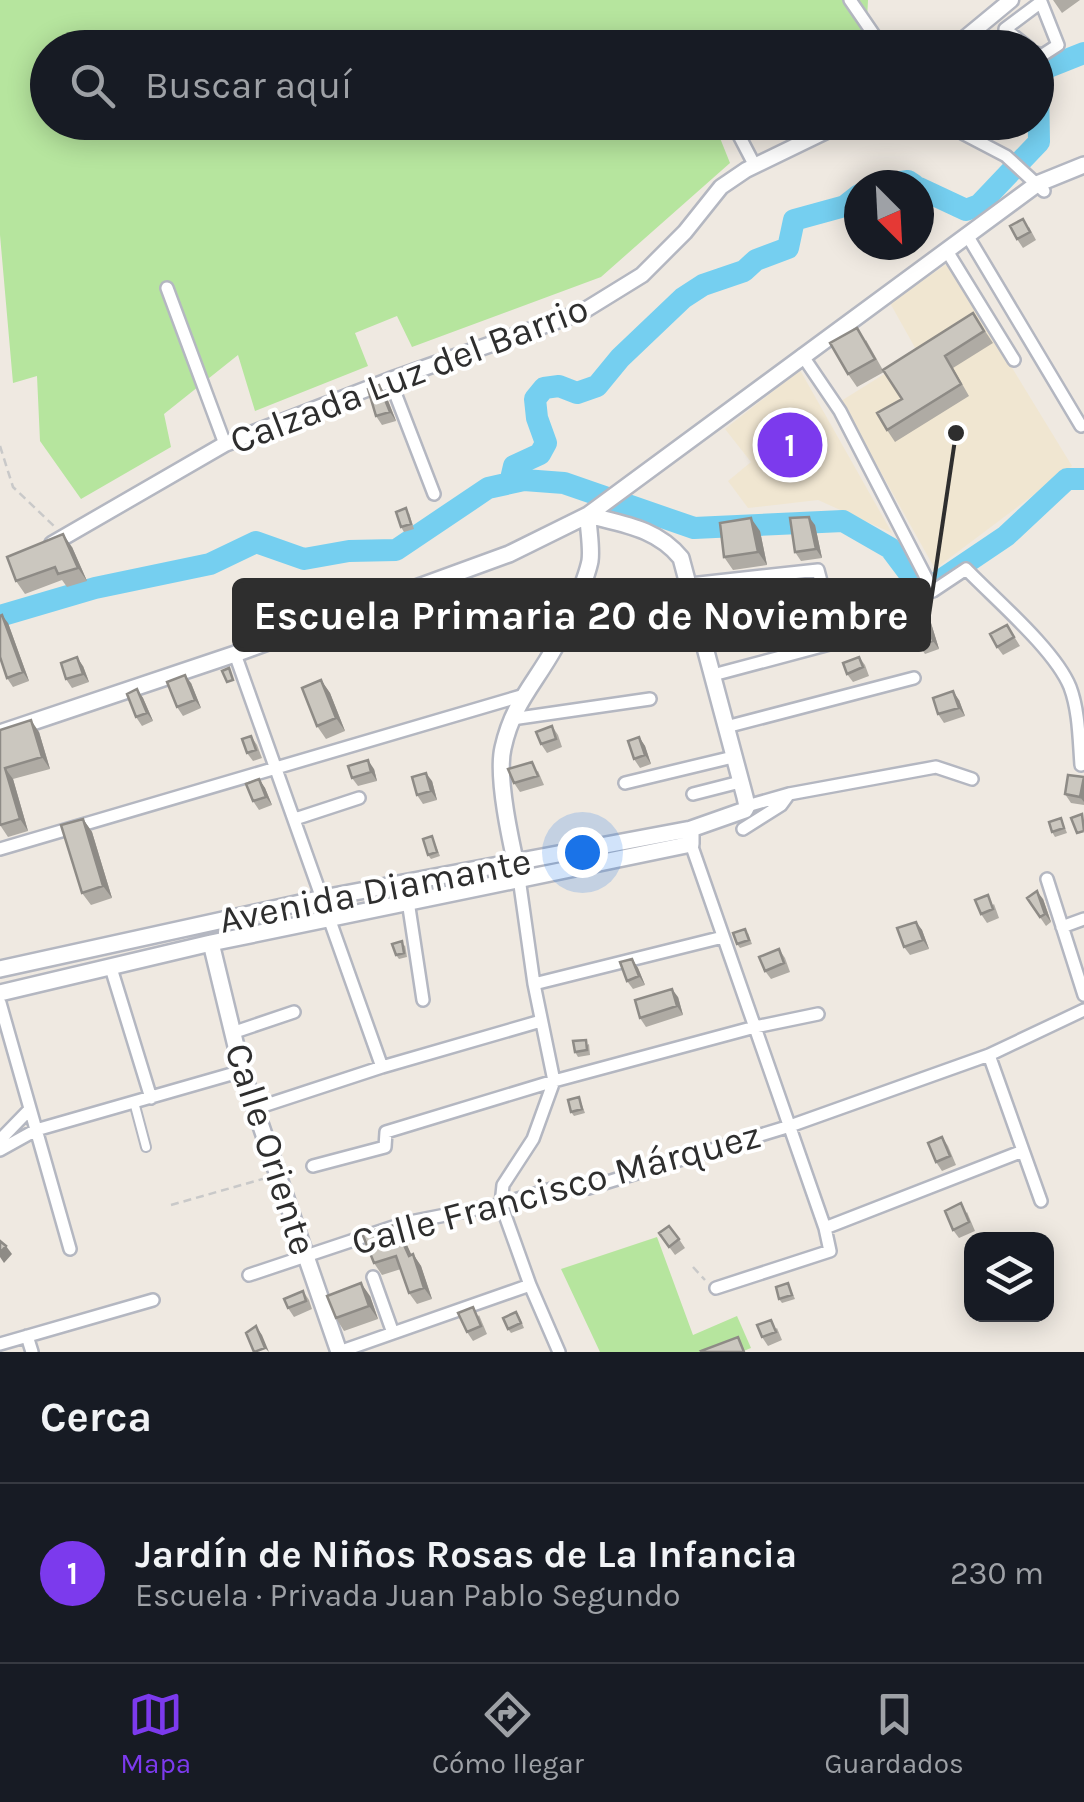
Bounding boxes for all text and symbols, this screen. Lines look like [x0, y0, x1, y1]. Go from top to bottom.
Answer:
search box [30, 30, 1054, 140]
icon: search [65, 58, 120, 113]
text: Buscar aquí [145, 63, 352, 108]
north arrow [844, 170, 934, 260]
street label: Calzada Luz del Barrio [224, 285, 595, 464]
pin: 1 [758, 408, 822, 482]
callout: Escuela Primaria 20 de Noviembre [234, 580, 929, 650]
text: Escuela Primaria 20 de Noviembre [254, 592, 908, 639]
your location [557, 827, 608, 878]
street label: Avenida Diamante [215, 838, 535, 943]
street label: Calle Oriente [215, 1038, 326, 1261]
street label: Calle Francisco Márquez [347, 1112, 765, 1265]
map controls [964, 1232, 1054, 1322]
button: layers [964, 1232, 1054, 1322]
text: Cerca [40, 1392, 152, 1442]
text: Jardín de Niños Rosas de La Infancia [135, 1532, 797, 1577]
text: 1 [67, 1555, 78, 1592]
text: 230 m [950, 1555, 1044, 1592]
text: Escuela · Privada Juan Pablo Segundo [135, 1577, 680, 1614]
tab: Mapa [120, 1687, 191, 1780]
tab: Cómo llegar [432, 1687, 584, 1780]
tab: Guardados [825, 1687, 964, 1780]

